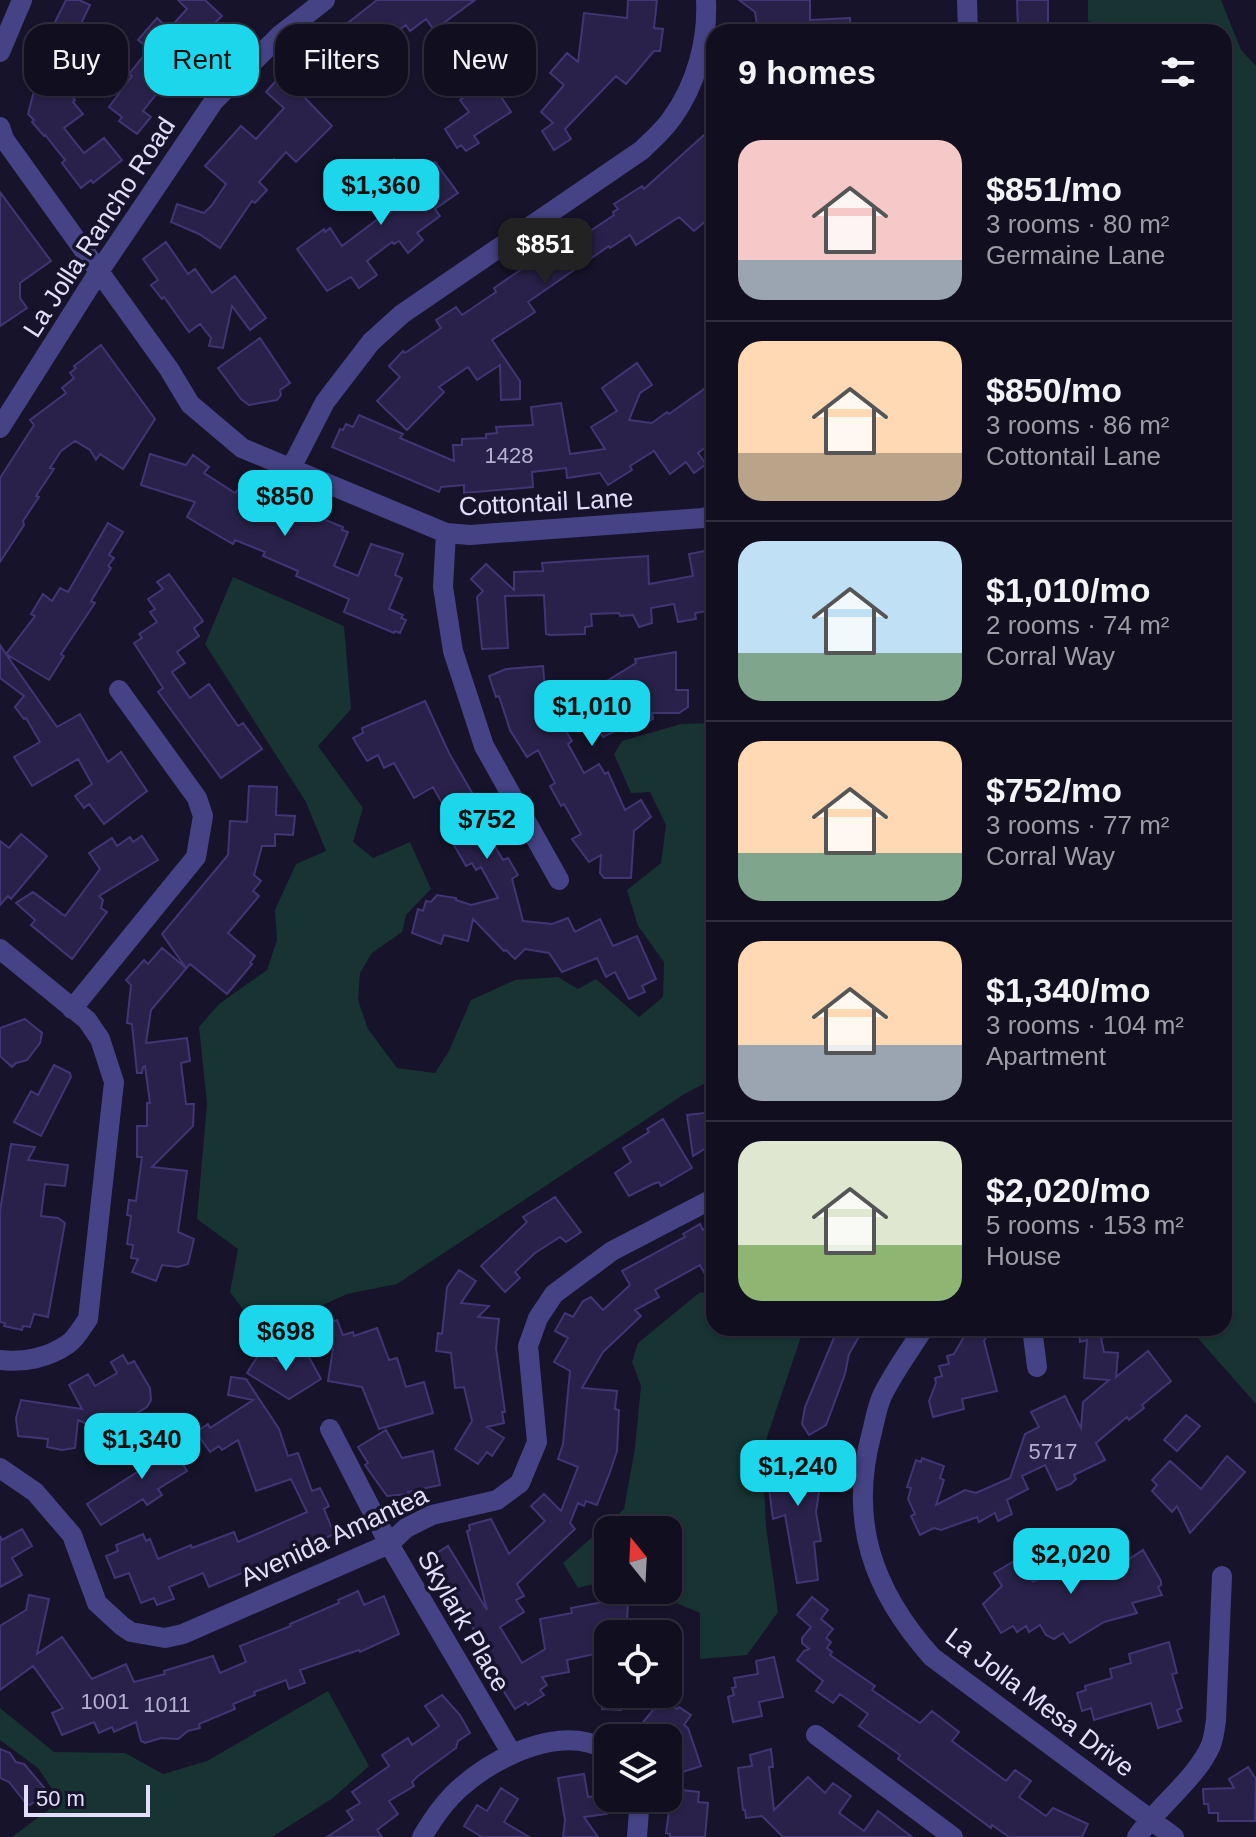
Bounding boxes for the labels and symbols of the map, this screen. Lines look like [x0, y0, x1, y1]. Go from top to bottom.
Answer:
street label: La Jolla Rancho Road [17, 112, 181, 342]
pin: $1,360 [316, 159, 446, 227]
pin: $851 [498, 218, 592, 286]
house number: 1428 [485, 443, 533, 468]
pin: $850 [238, 470, 332, 538]
street label: Cottontail Lane [458, 482, 634, 522]
pin: $1,010 [527, 680, 657, 748]
pin: $752 [440, 793, 534, 861]
pin: $698 [239, 1305, 333, 1373]
pin: $1,340 [77, 1413, 207, 1481]
house number: 5717 [1029, 1439, 1077, 1464]
pin: $1,240 [733, 1440, 863, 1508]
street label: Avenida Amantea [236, 1479, 433, 1593]
north arrow [594, 1516, 682, 1604]
pin: $2,020 [1006, 1528, 1136, 1596]
street label: Skylark Place [412, 1545, 516, 1697]
street label: La Jolla Mesa Drive [940, 1621, 1140, 1783]
house number: 1001 [81, 1689, 129, 1714]
house number: 1011 [143, 1692, 191, 1717]
scale bar [24, 1781, 150, 1817]

